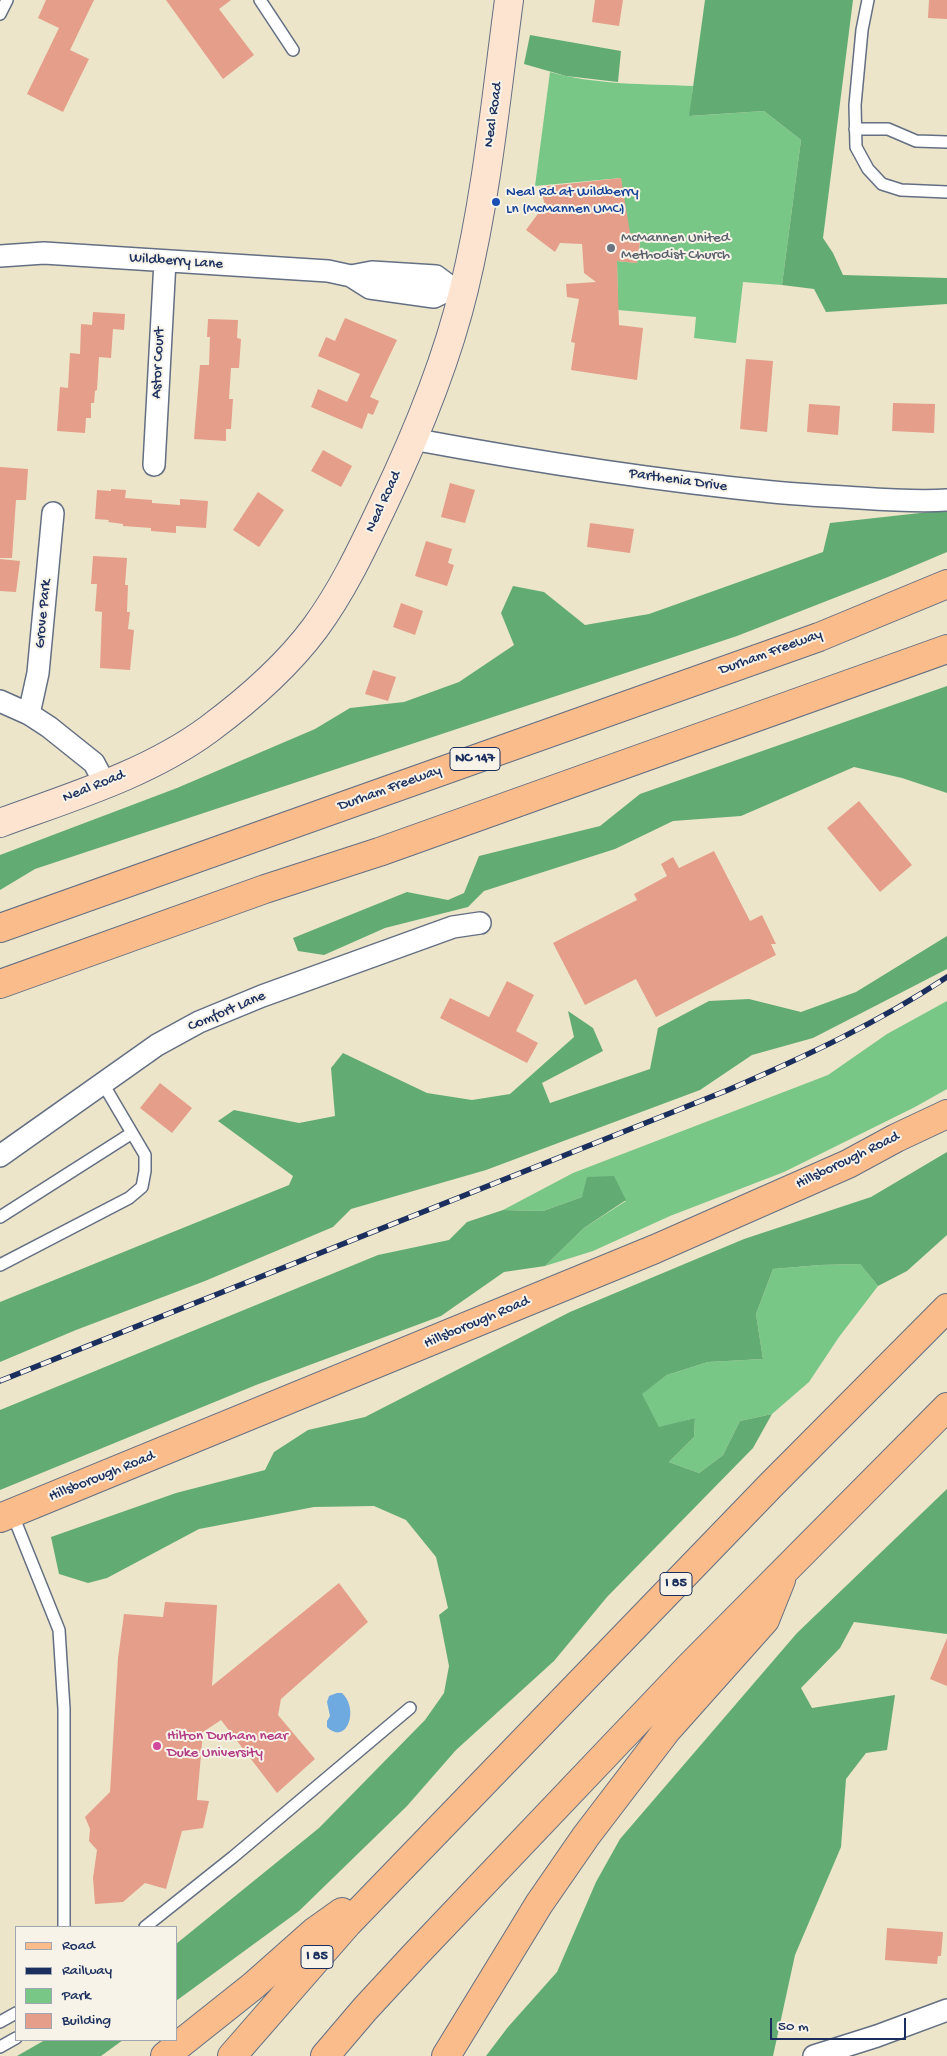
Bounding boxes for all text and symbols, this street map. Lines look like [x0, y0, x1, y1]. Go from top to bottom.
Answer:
street label: Neal Road [481, 81, 507, 149]
place label: Neal Rd at Wildberry Ln (McMannen UMC) [506, 184, 639, 219]
marker: Neal Rd at Wildberry Ln (McMannen UMC) [490, 196, 502, 208]
place label: McMannen United Methodist Church [621, 230, 730, 265]
marker: McMannen United Methodist Church [605, 242, 617, 254]
street label: Wildberry Lane [128, 250, 224, 274]
street label: Astor Court [148, 327, 170, 399]
street label: Parthenia Drive [628, 465, 728, 497]
street label: Neal Road [362, 469, 406, 535]
street label: Grove Park [32, 579, 56, 649]
street label: Durham Freeway [717, 626, 825, 680]
road number: NC 147 [450, 748, 500, 771]
street label: Durham Freeway [336, 762, 444, 816]
street label: Neal Road [60, 766, 128, 808]
street label: Comfort Lane [185, 988, 269, 1036]
street label: Hillsborough Road [793, 1128, 903, 1194]
street label: Hillsborough Road [422, 1293, 532, 1353]
street label: Hillsborough Road [46, 1448, 158, 1506]
road number: I 85 [660, 1572, 692, 1596]
place label: Hilton Durham near Duke University [167, 1728, 288, 1763]
marker: Hilton Durham near Duke University [151, 1740, 163, 1752]
legend [15, 1926, 178, 2041]
text: Road [62, 1937, 95, 1955]
road number: I 85 [301, 1945, 333, 1968]
text: Railway [62, 1962, 112, 1980]
text: Park [62, 1987, 91, 2005]
scale bar [772, 2008, 908, 2040]
text: Building [62, 2012, 111, 2030]
text: 50 m [778, 2018, 809, 2036]

